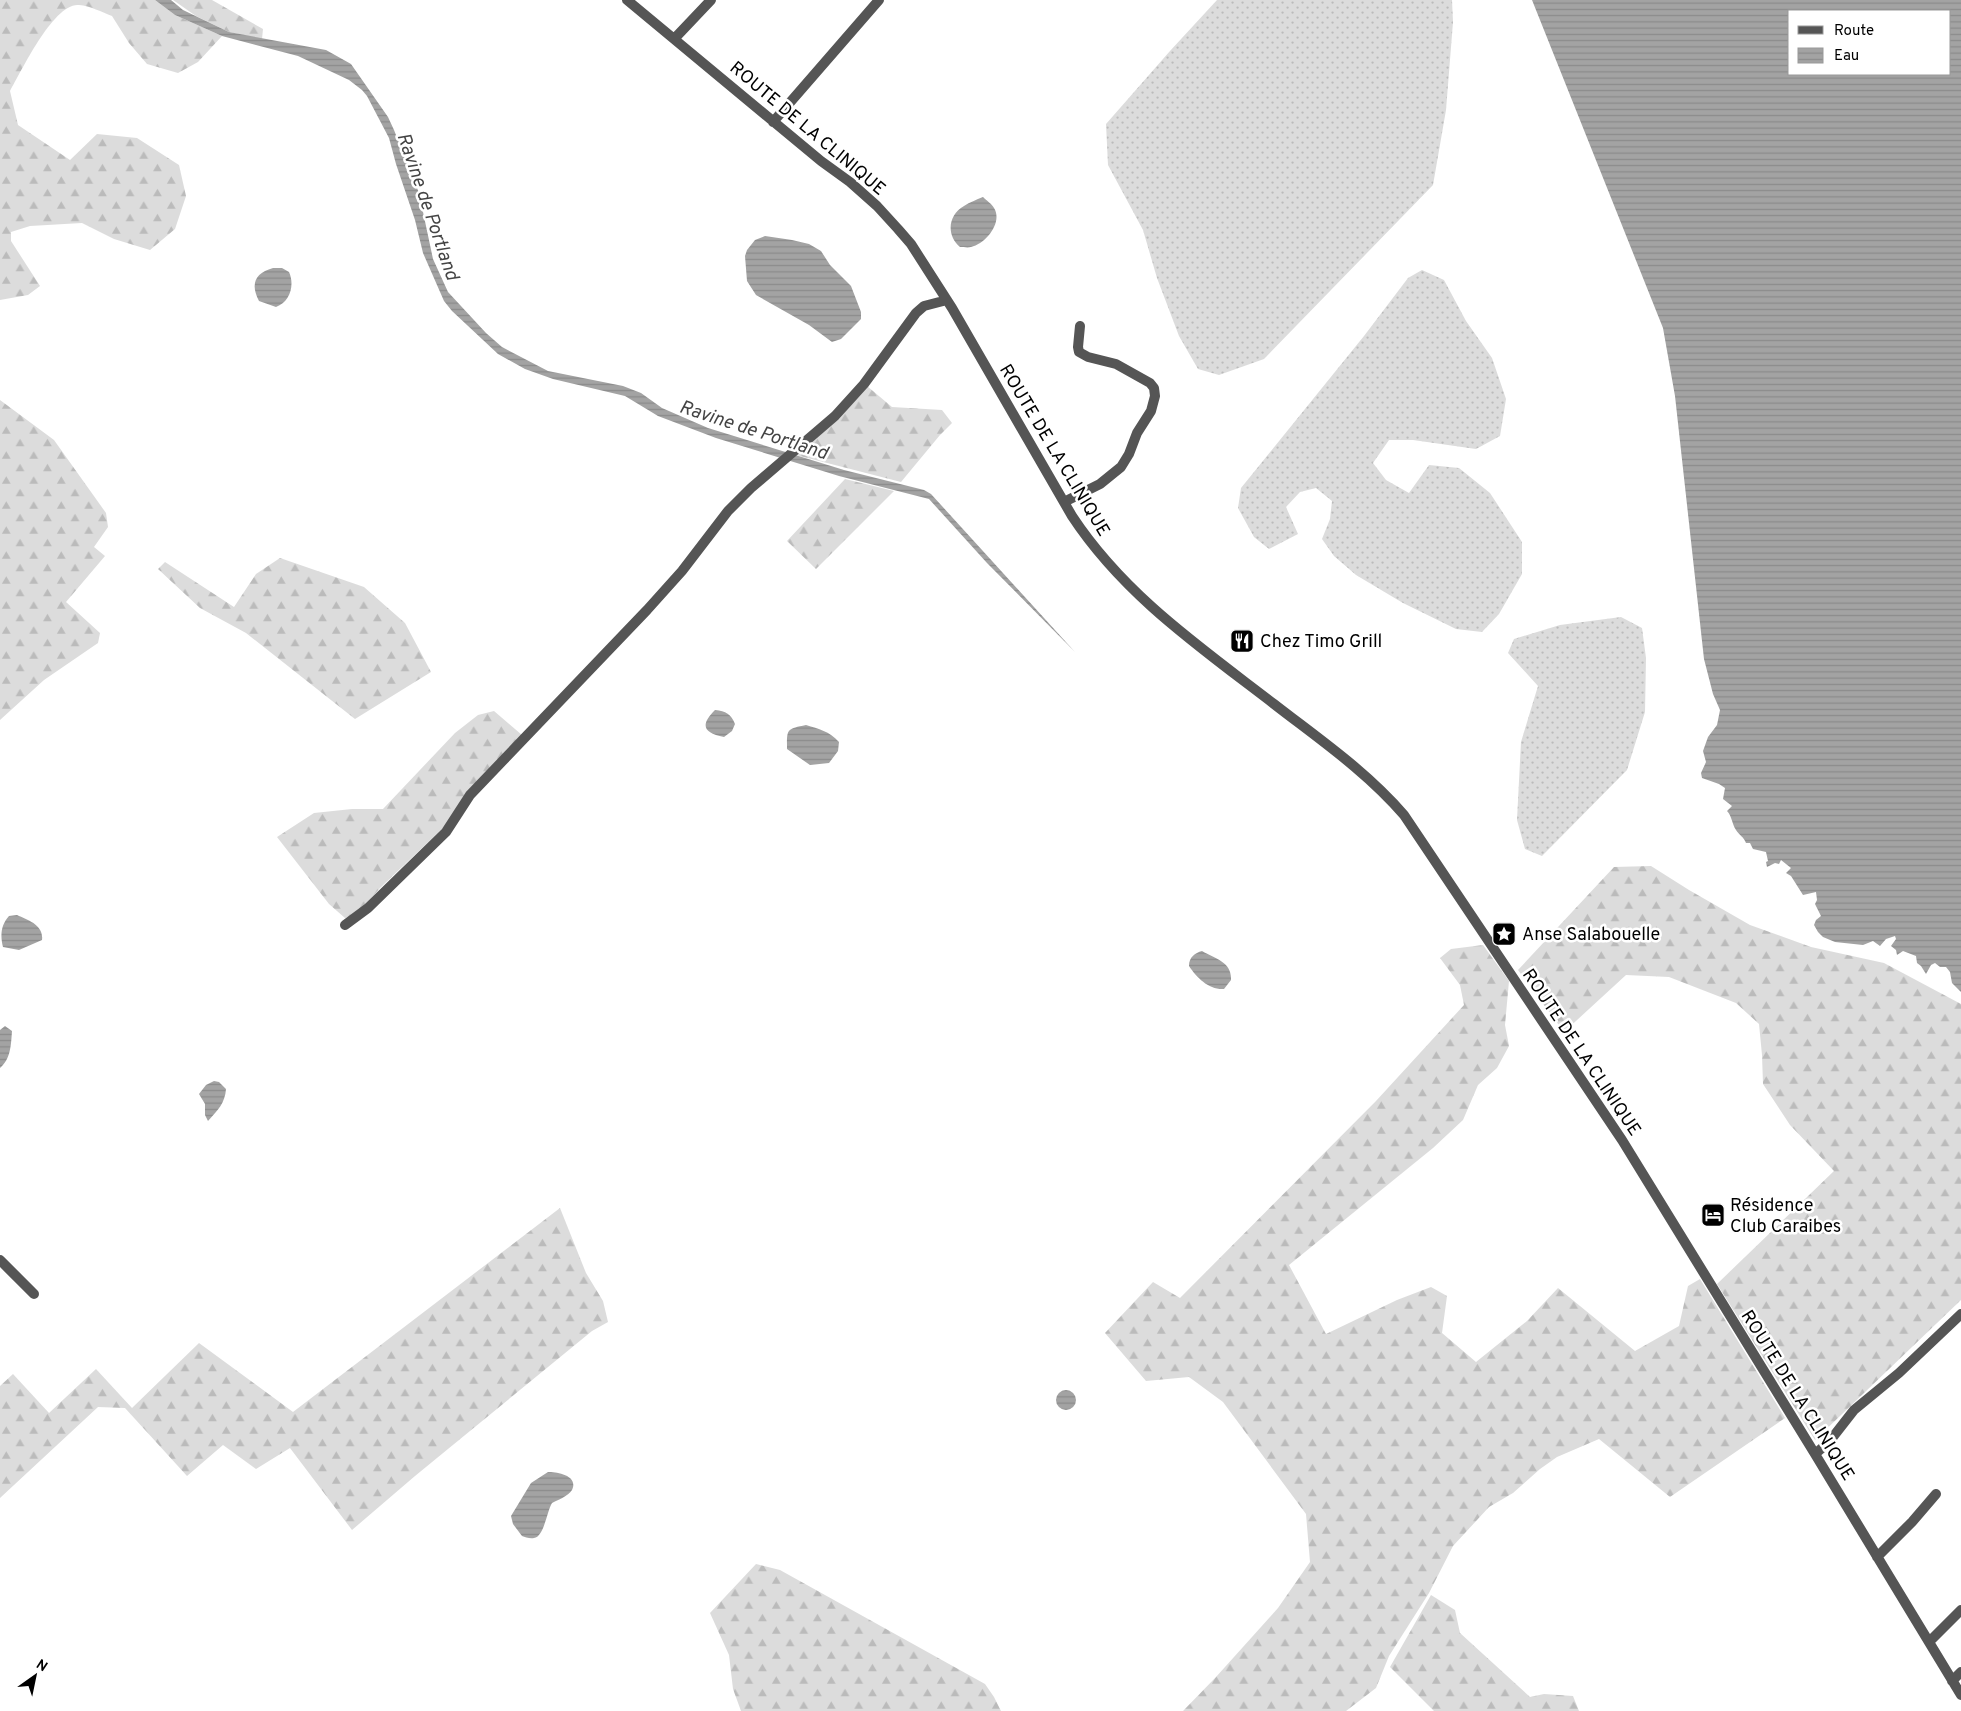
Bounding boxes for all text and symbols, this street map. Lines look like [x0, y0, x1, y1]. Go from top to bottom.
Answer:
legend [1788, 10, 1951, 75]
text: Route [1834, 22, 1874, 41]
text: Eau [1834, 47, 1859, 66]
street label: ROUTE DE LA CLINIQUE [724, 57, 890, 201]
water label: Ravine de Portland [391, 130, 464, 285]
street label: ROUTE DE LA CLINIQUE [993, 360, 1114, 541]
water label: Ravine de Portland [676, 396, 832, 467]
restaurant icon: Chez Timo Grill [1229, 628, 1255, 654]
place label: Chez Timo Grill [1260, 631, 1382, 654]
place icon: Anse Salabouelle [1491, 921, 1517, 947]
place label: Anse Salabouelle [1522, 924, 1660, 947]
street label: ROUTE DE LA CLINIQUE [1516, 965, 1645, 1141]
place label: Résidence Club Caraibes [1730, 1195, 1841, 1239]
hotel icon: Résidence Club Caraibes [1700, 1202, 1726, 1228]
street label: ROUTE DE LA CLINIQUE [1735, 1306, 1859, 1485]
north arrow [10, 1651, 60, 1701]
text: N [32, 1656, 50, 1676]

